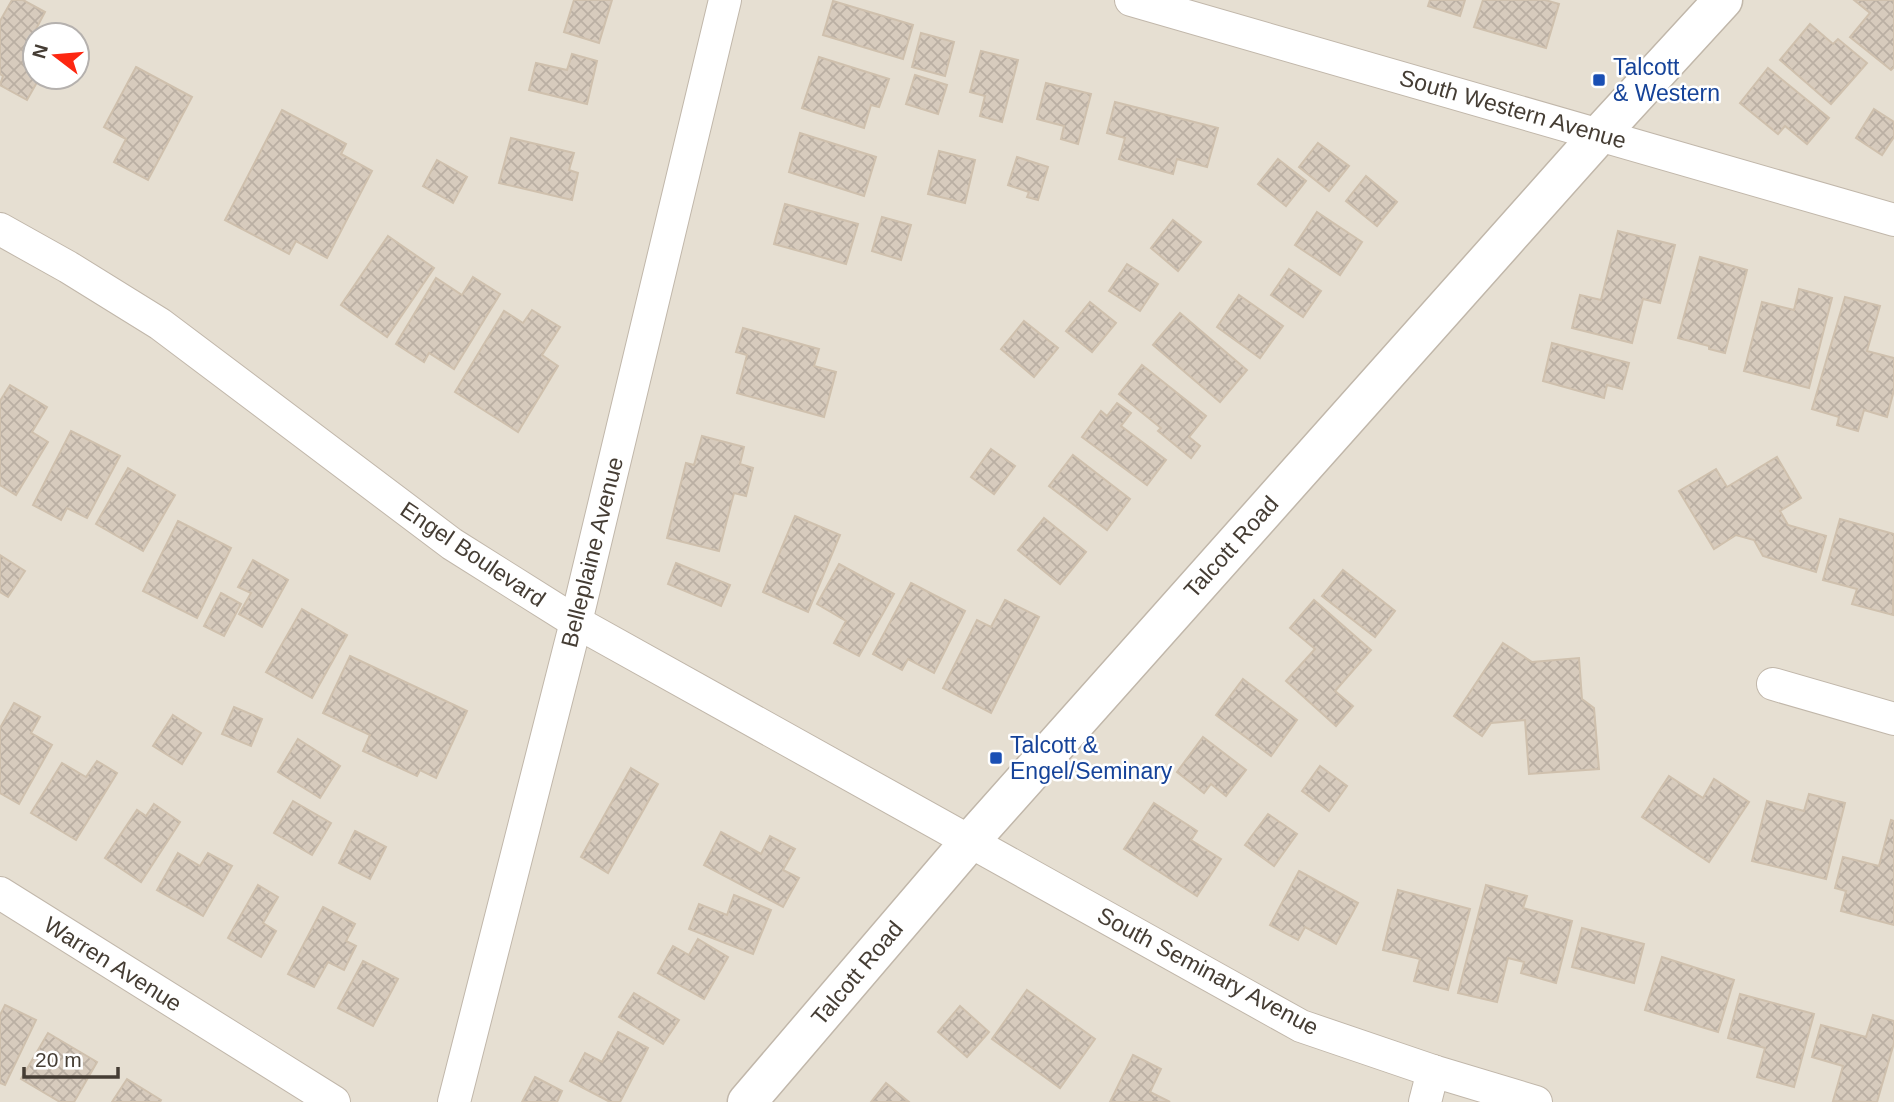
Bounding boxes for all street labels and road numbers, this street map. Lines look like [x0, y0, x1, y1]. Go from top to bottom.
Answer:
street label: South Western Avenue [1397, 64, 1629, 154]
street label: Belleplaine Avenue [556, 454, 628, 650]
street label: Talcott Road [1179, 491, 1283, 603]
street label: Engel Boulevard [396, 496, 550, 612]
street label: South Seminary Avenue [1093, 902, 1323, 1040]
street label: Warren Avenue [39, 911, 187, 1017]
street label: Talcott Road [806, 916, 908, 1030]

